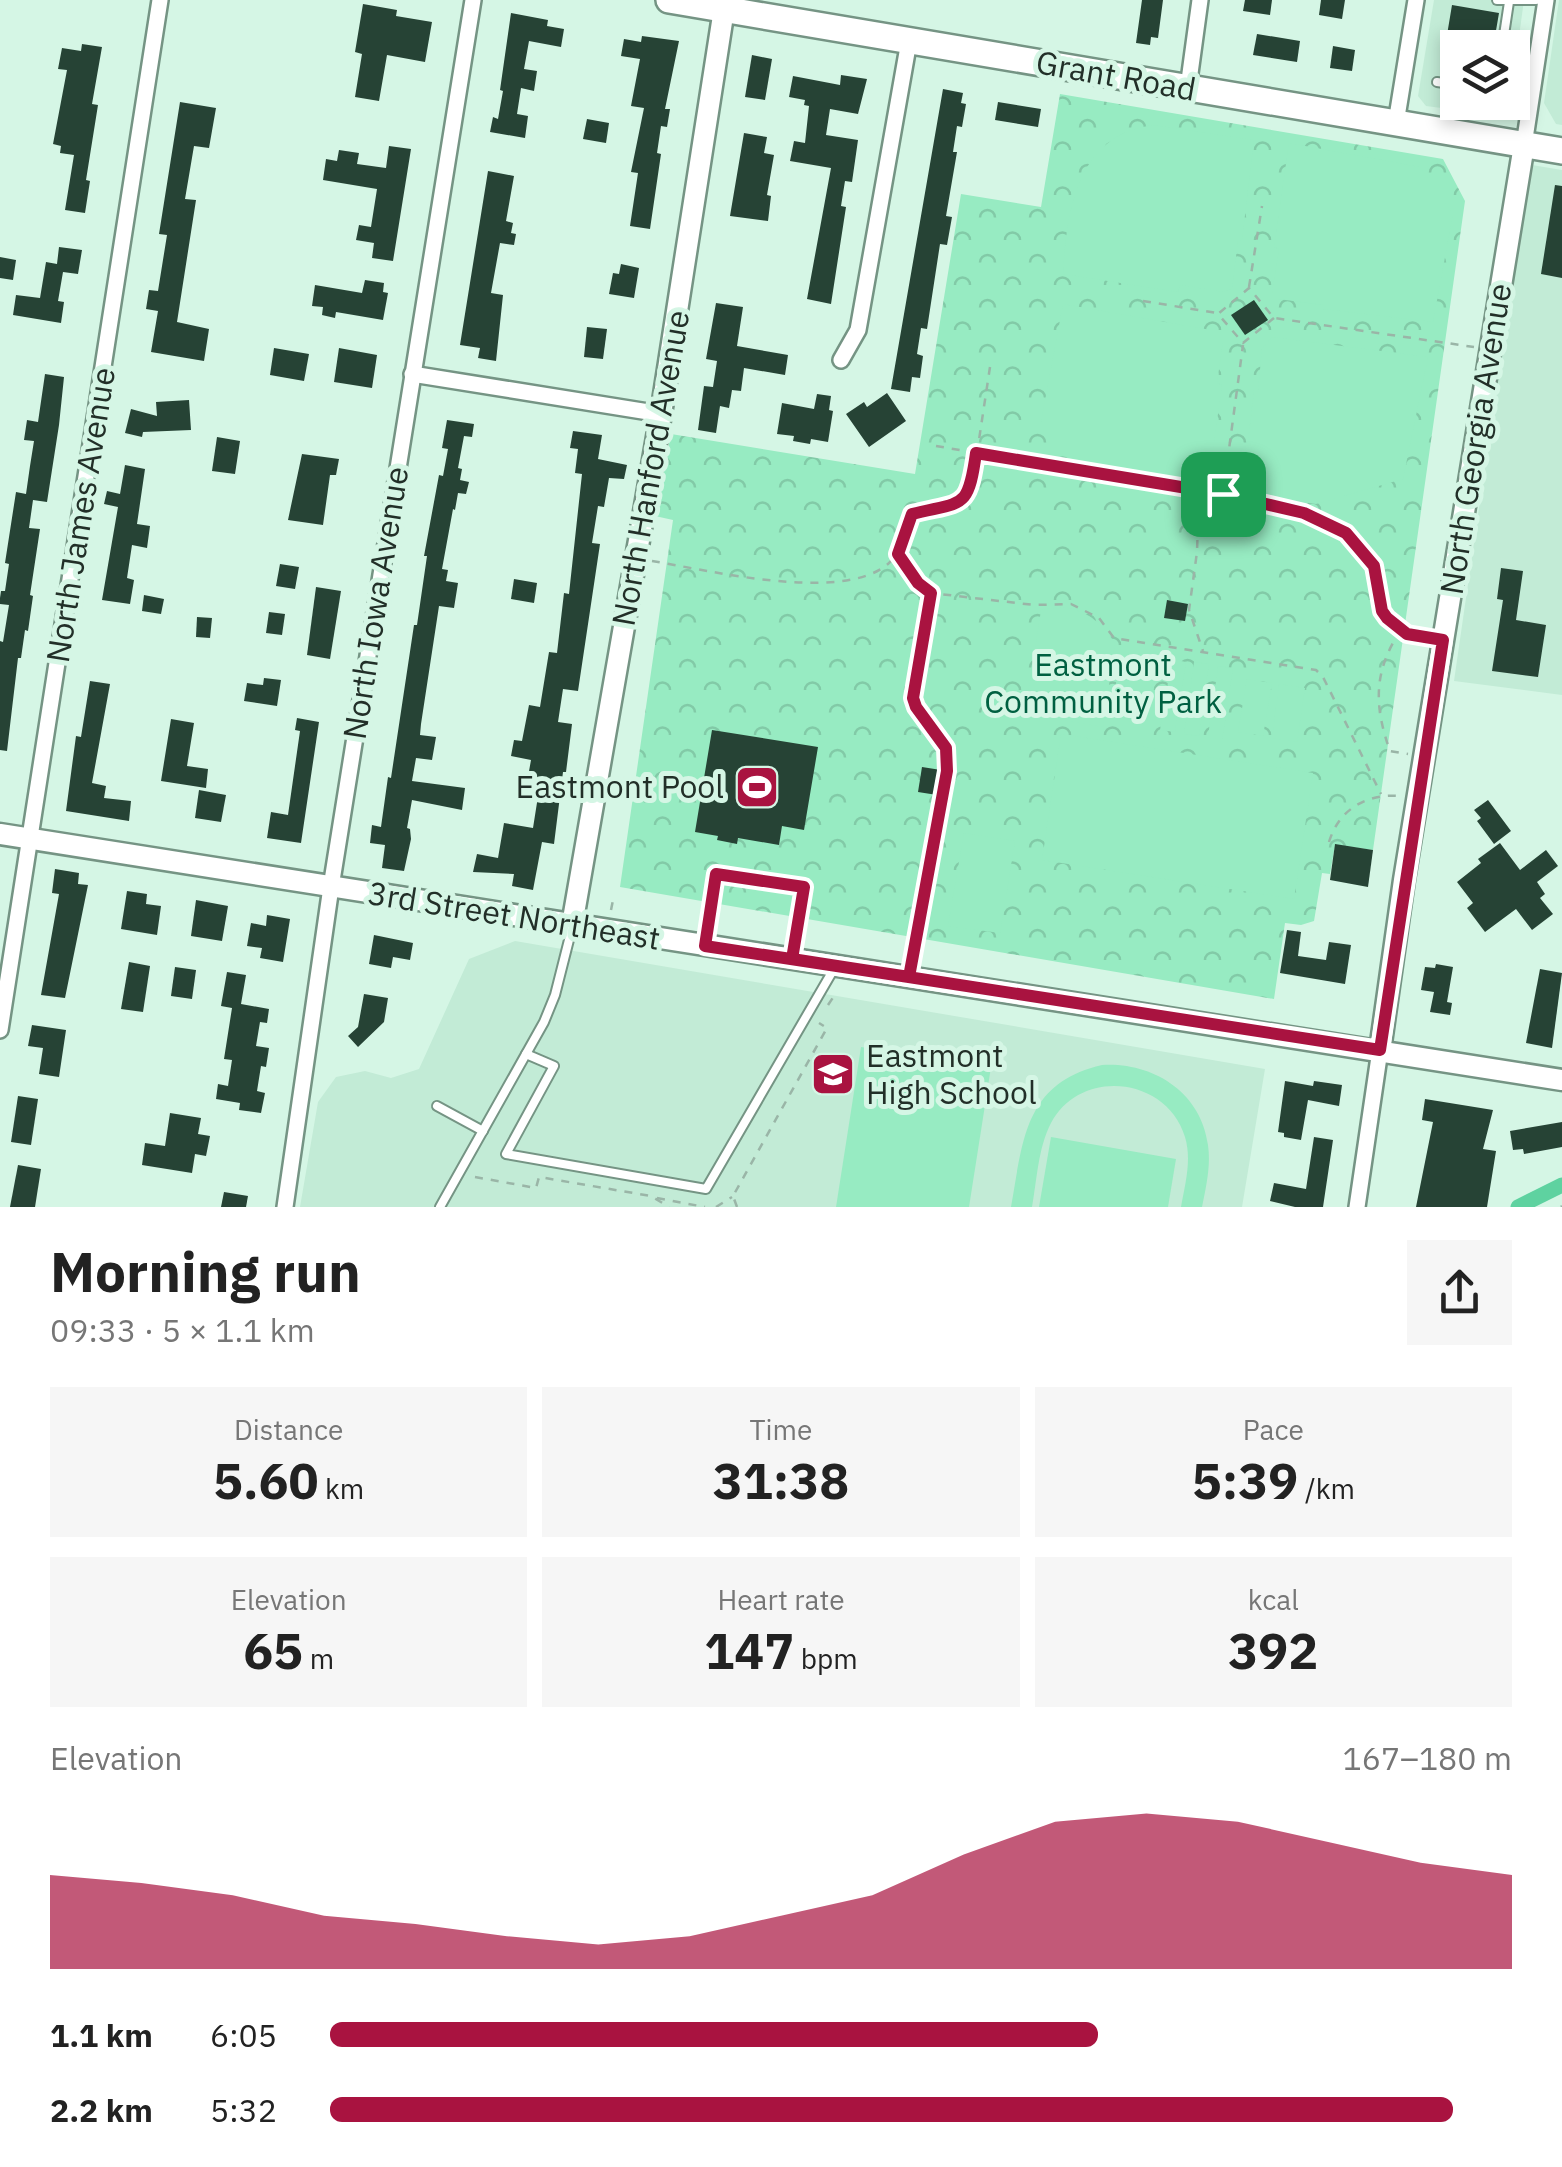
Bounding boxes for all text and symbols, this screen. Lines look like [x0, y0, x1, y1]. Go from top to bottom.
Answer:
map controls [1440, 30, 1530, 120]
button: layers [1440, 30, 1530, 120]
street label: Grant Road [1033, 40, 1199, 110]
street label: North Georgia Avenue [1430, 280, 1520, 597]
street label: North Hanford Avenue [602, 307, 698, 629]
street label: North James Avenue [36, 364, 124, 665]
pin [1181, 452, 1266, 537]
street label: North Iowa Avenue [333, 463, 417, 742]
icon: arrive [1196, 467, 1251, 522]
park label: Eastmont Community Park [984, 643, 1222, 722]
sports icon: Eastmont Pool [734, 764, 780, 810]
place label: Eastmont Pool [516, 765, 724, 807]
street label: 3rd Street Northeast [365, 871, 663, 959]
place label: Eastmont High School [866, 1034, 1037, 1113]
school or university icon: Eastmont High School [810, 1051, 856, 1097]
text: Morning run [50, 1236, 361, 1307]
button: share [1407, 1240, 1512, 1345]
text: 09:33 · 5 × 1.1 km [50, 1309, 315, 1351]
text: Distance [234, 1411, 343, 1448]
text: Time [750, 1411, 812, 1448]
text: Pace [1243, 1411, 1304, 1448]
text: 5.60 [213, 1448, 319, 1513]
text: 31:38 [713, 1448, 849, 1513]
text: 5:39 [1192, 1448, 1298, 1513]
text: km [319, 1470, 364, 1507]
text: /km [1298, 1470, 1355, 1507]
text: Elevation [231, 1581, 347, 1618]
text: Heart rate [717, 1581, 845, 1618]
text: kcal [1248, 1581, 1299, 1618]
text: 65 [243, 1618, 303, 1683]
text: 147 [704, 1618, 794, 1683]
text: 392 [1228, 1618, 1318, 1683]
text: m [303, 1640, 334, 1677]
text: bpm [794, 1640, 858, 1677]
text: Elevation [50, 1737, 183, 1779]
text: 167–180 m [1342, 1737, 1512, 1779]
text: 1.1 km [50, 2014, 153, 2056]
text: 6:05 [210, 2014, 277, 2056]
text: 2.2 km [50, 2089, 153, 2131]
text: 5:32 [210, 2089, 277, 2131]

